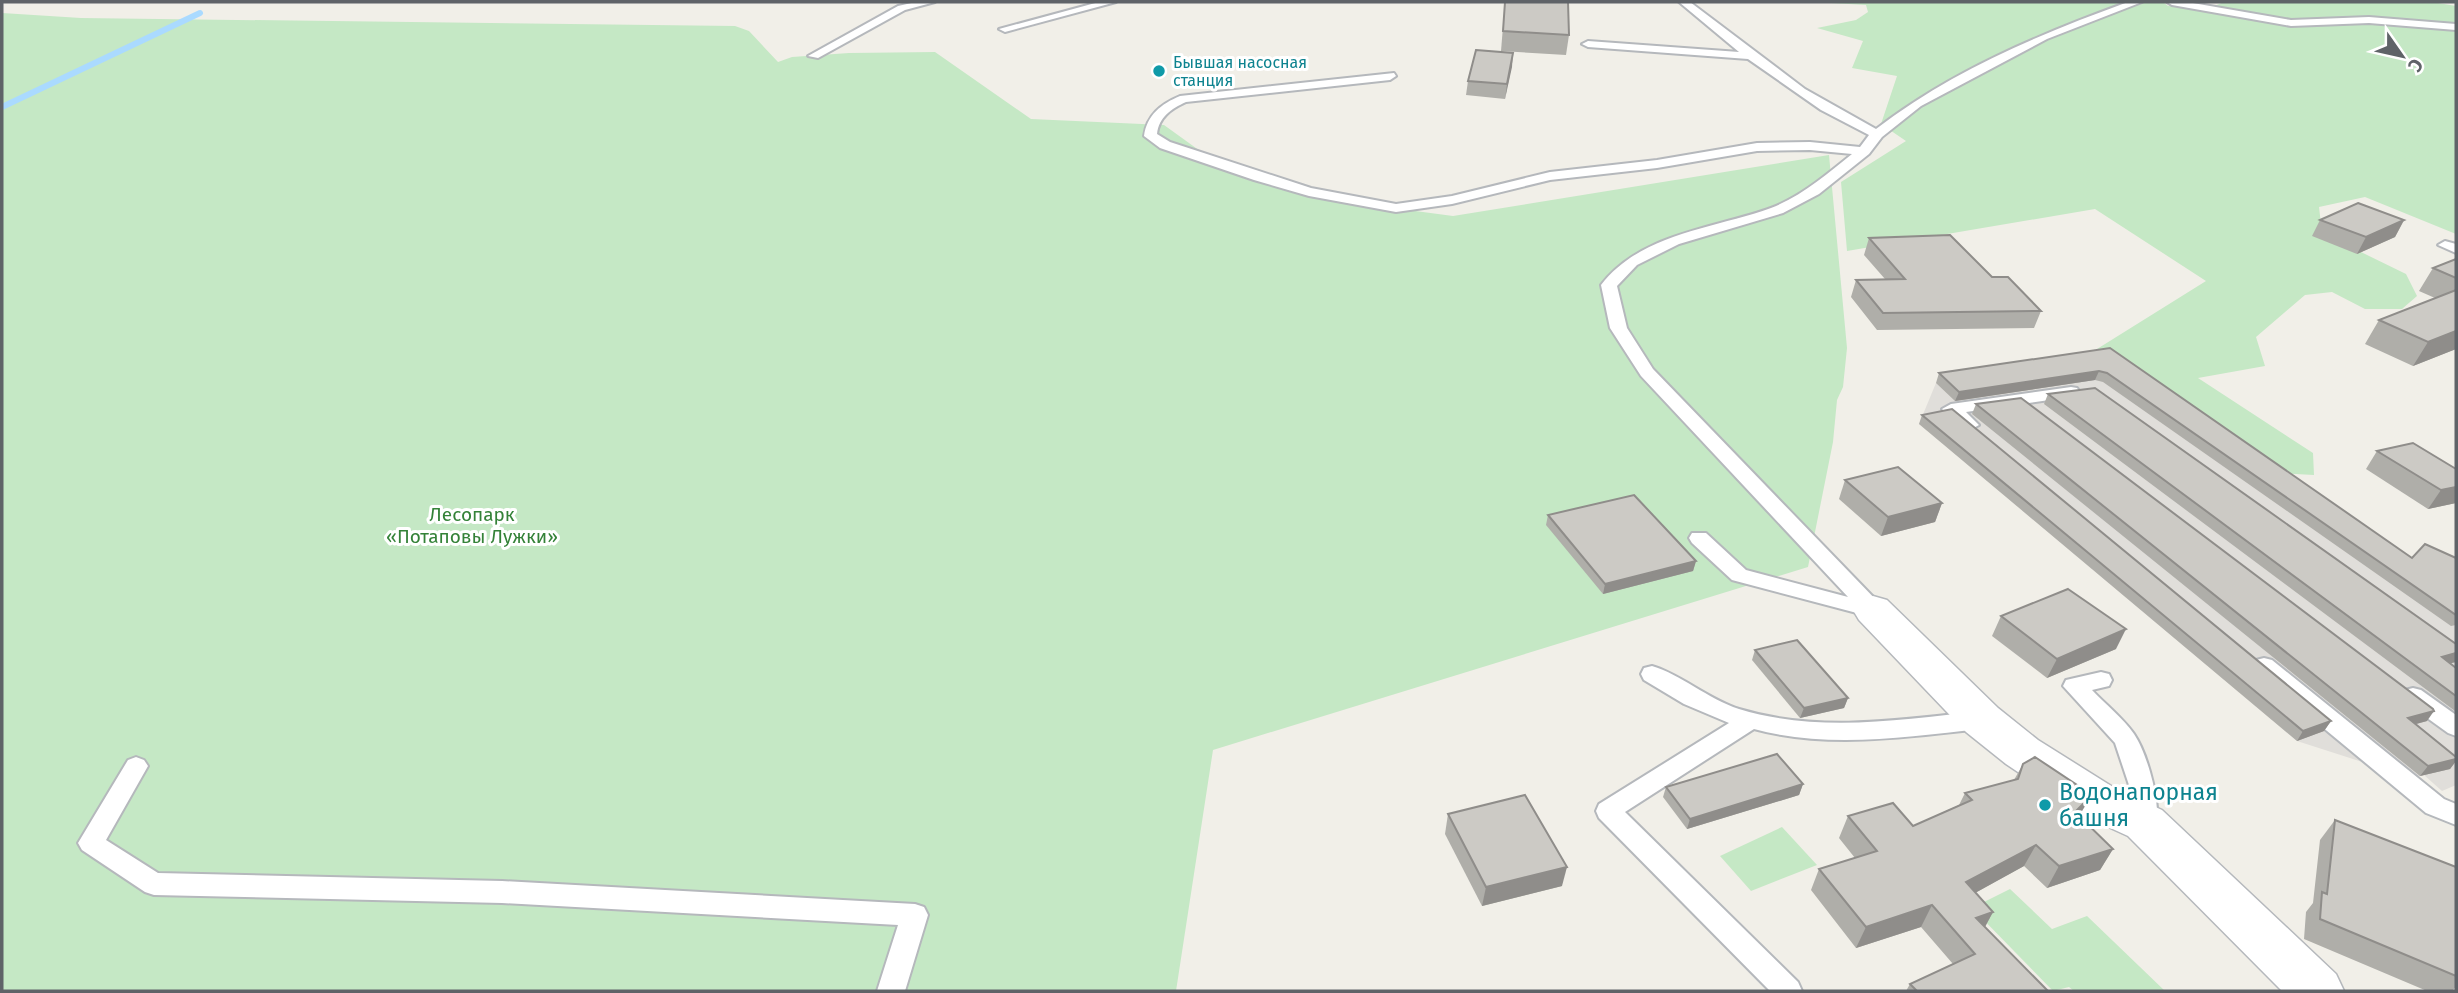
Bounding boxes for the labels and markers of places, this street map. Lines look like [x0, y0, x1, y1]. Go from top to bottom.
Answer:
place label: Бывшая насосная станция [1173, 53, 1307, 90]
marker: Бывшая насосная станция [1151, 63, 1167, 79]
place label: Водонапорная башня [2059, 778, 2218, 832]
marker: Водонапорная башня [2037, 797, 2053, 813]

